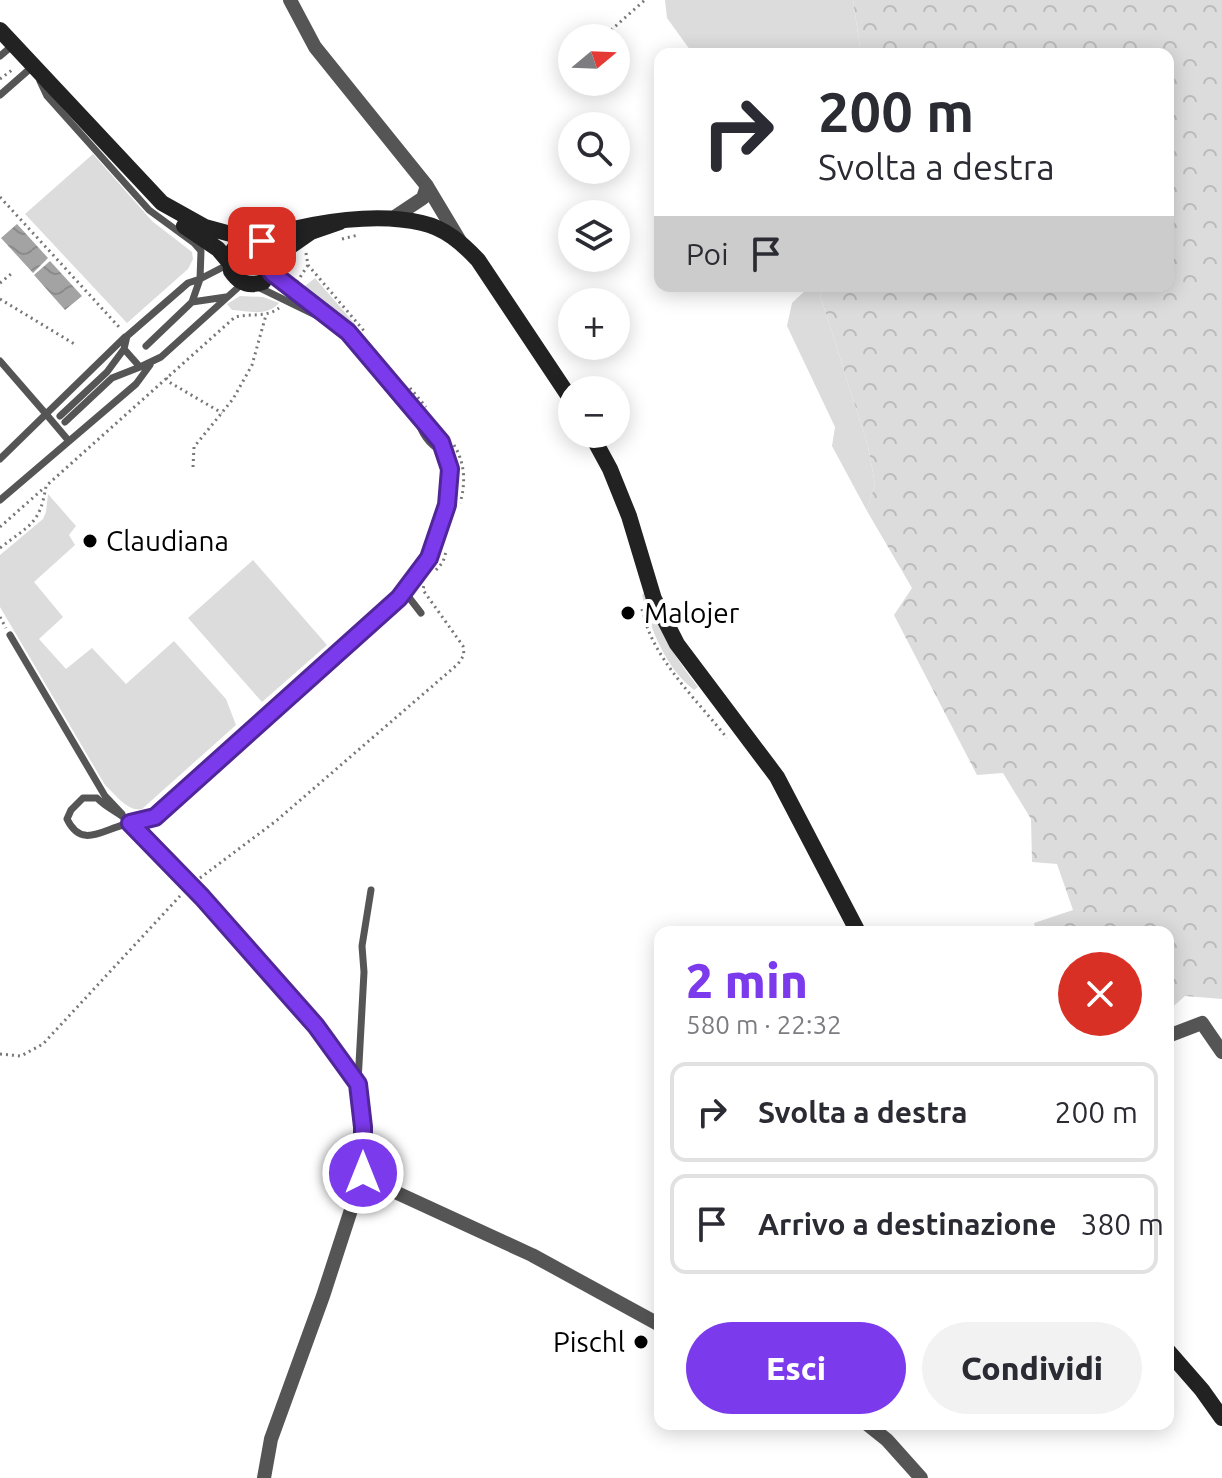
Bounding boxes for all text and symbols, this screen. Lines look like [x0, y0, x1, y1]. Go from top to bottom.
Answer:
north arrow [558, 24, 630, 96]
map controls [558, 24, 630, 448]
icon: right [686, 80, 790, 184]
text: 200 m [818, 80, 974, 143]
button: search [558, 112, 630, 184]
text: Svolta a destra [818, 146, 1055, 187]
button: layers [558, 200, 630, 272]
pin [228, 207, 296, 275]
icon: arrive [240, 219, 284, 263]
icon: arrive [744, 232, 788, 276]
text: Poi [686, 237, 728, 271]
button: + [558, 288, 630, 360]
button: − [558, 376, 630, 448]
place label: Claudiana [106, 525, 229, 556]
marker: Claudiana [81, 532, 99, 550]
place label: Malojer [644, 597, 740, 628]
marker: Malojer [619, 604, 637, 622]
button: close [1058, 952, 1142, 1036]
text: 2 min [686, 953, 808, 1007]
text: 580 m · 22:32 [686, 1010, 842, 1039]
icon: right [690, 1090, 734, 1134]
text: Svolta a destra [758, 1095, 967, 1129]
text: 200 m [1054, 1095, 1138, 1129]
position arrow [321, 1131, 405, 1215]
icon: arrive [690, 1202, 734, 1246]
text: Arrivo a destinazione [758, 1207, 1056, 1241]
text: 380 m [1080, 1207, 1164, 1241]
button: Esci [686, 1322, 906, 1414]
button: Condividi [922, 1322, 1142, 1414]
place label: Pischl [553, 1326, 625, 1357]
marker: Pischl [632, 1333, 650, 1351]

